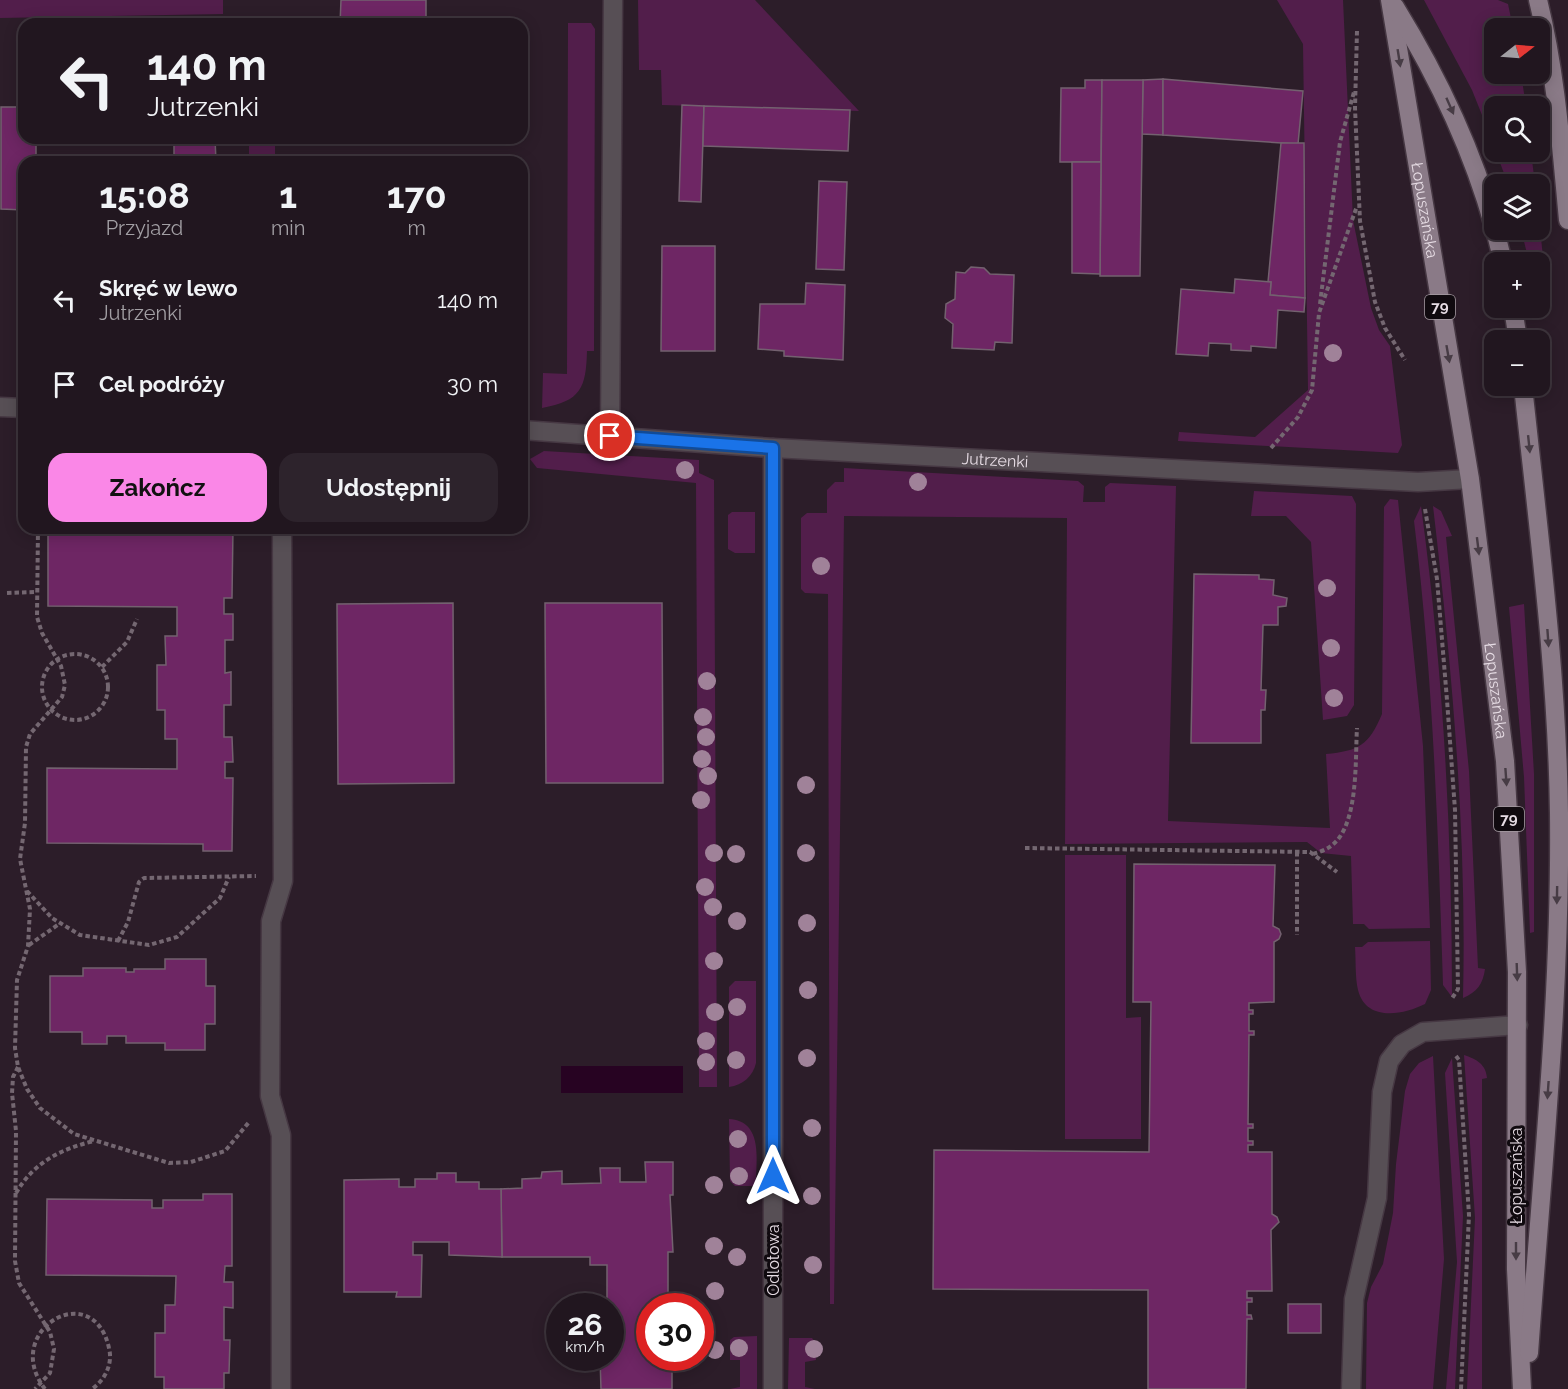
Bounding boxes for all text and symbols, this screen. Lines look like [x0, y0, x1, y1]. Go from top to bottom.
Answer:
north arrow [1484, 18, 1550, 84]
map controls [1484, 18, 1550, 396]
text: 140 m [147, 41, 267, 90]
icon: left [48, 42, 126, 120]
one-way arrow [1395, 48, 1404, 67]
text: Jutrzenki [147, 91, 259, 122]
button: search [1484, 96, 1550, 162]
one-way arrow [1446, 98, 1455, 115]
street label: Łopuszańska [1407, 161, 1442, 259]
text: 15:08 [99, 174, 190, 216]
text: 1 [279, 174, 297, 216]
text: 170 [387, 174, 447, 216]
button: layers [1484, 174, 1550, 240]
text: Przyjazd [106, 216, 183, 240]
text: min [271, 216, 305, 240]
text: m [407, 216, 426, 240]
button: + [1484, 252, 1550, 318]
text: Skręć w lewo [99, 275, 238, 301]
icon: left [48, 284, 81, 317]
text: 140 m [437, 287, 498, 313]
road number: 79 [1425, 295, 1455, 319]
text: Jutrzenki [99, 301, 182, 325]
button: − [1484, 330, 1550, 396]
one-way arrow [1444, 344, 1453, 363]
icon: arrive [48, 368, 81, 401]
text: Cel podróży [99, 371, 225, 397]
text: 30 m [447, 371, 498, 397]
pin [584, 410, 635, 461]
icon: arrive [593, 419, 626, 452]
one-way arrow [1524, 434, 1534, 453]
street label: Jutrzenki [961, 449, 1029, 471]
button: Zakończ [48, 453, 267, 522]
button: Udostępnij [279, 453, 498, 522]
one-way arrow [1474, 537, 1483, 556]
one-way arrow [1543, 628, 1553, 647]
street label: Łopuszańska [1480, 642, 1511, 740]
one-way arrow [1501, 767, 1511, 786]
road number: 79 [1494, 807, 1524, 831]
one-way arrow [1552, 886, 1562, 905]
one-way arrow [1512, 962, 1521, 981]
one-way arrow [1543, 1081, 1552, 1100]
street label: Łopuszańska [1507, 1128, 1526, 1224]
position arrow [741, 1144, 805, 1208]
street label: Odlotowa [764, 1224, 783, 1296]
one-way arrow [1511, 1242, 1521, 1261]
speed limit sign: 30 [636, 1293, 714, 1371]
text: 26 [567, 1307, 603, 1342]
text: km/h [565, 1338, 605, 1356]

